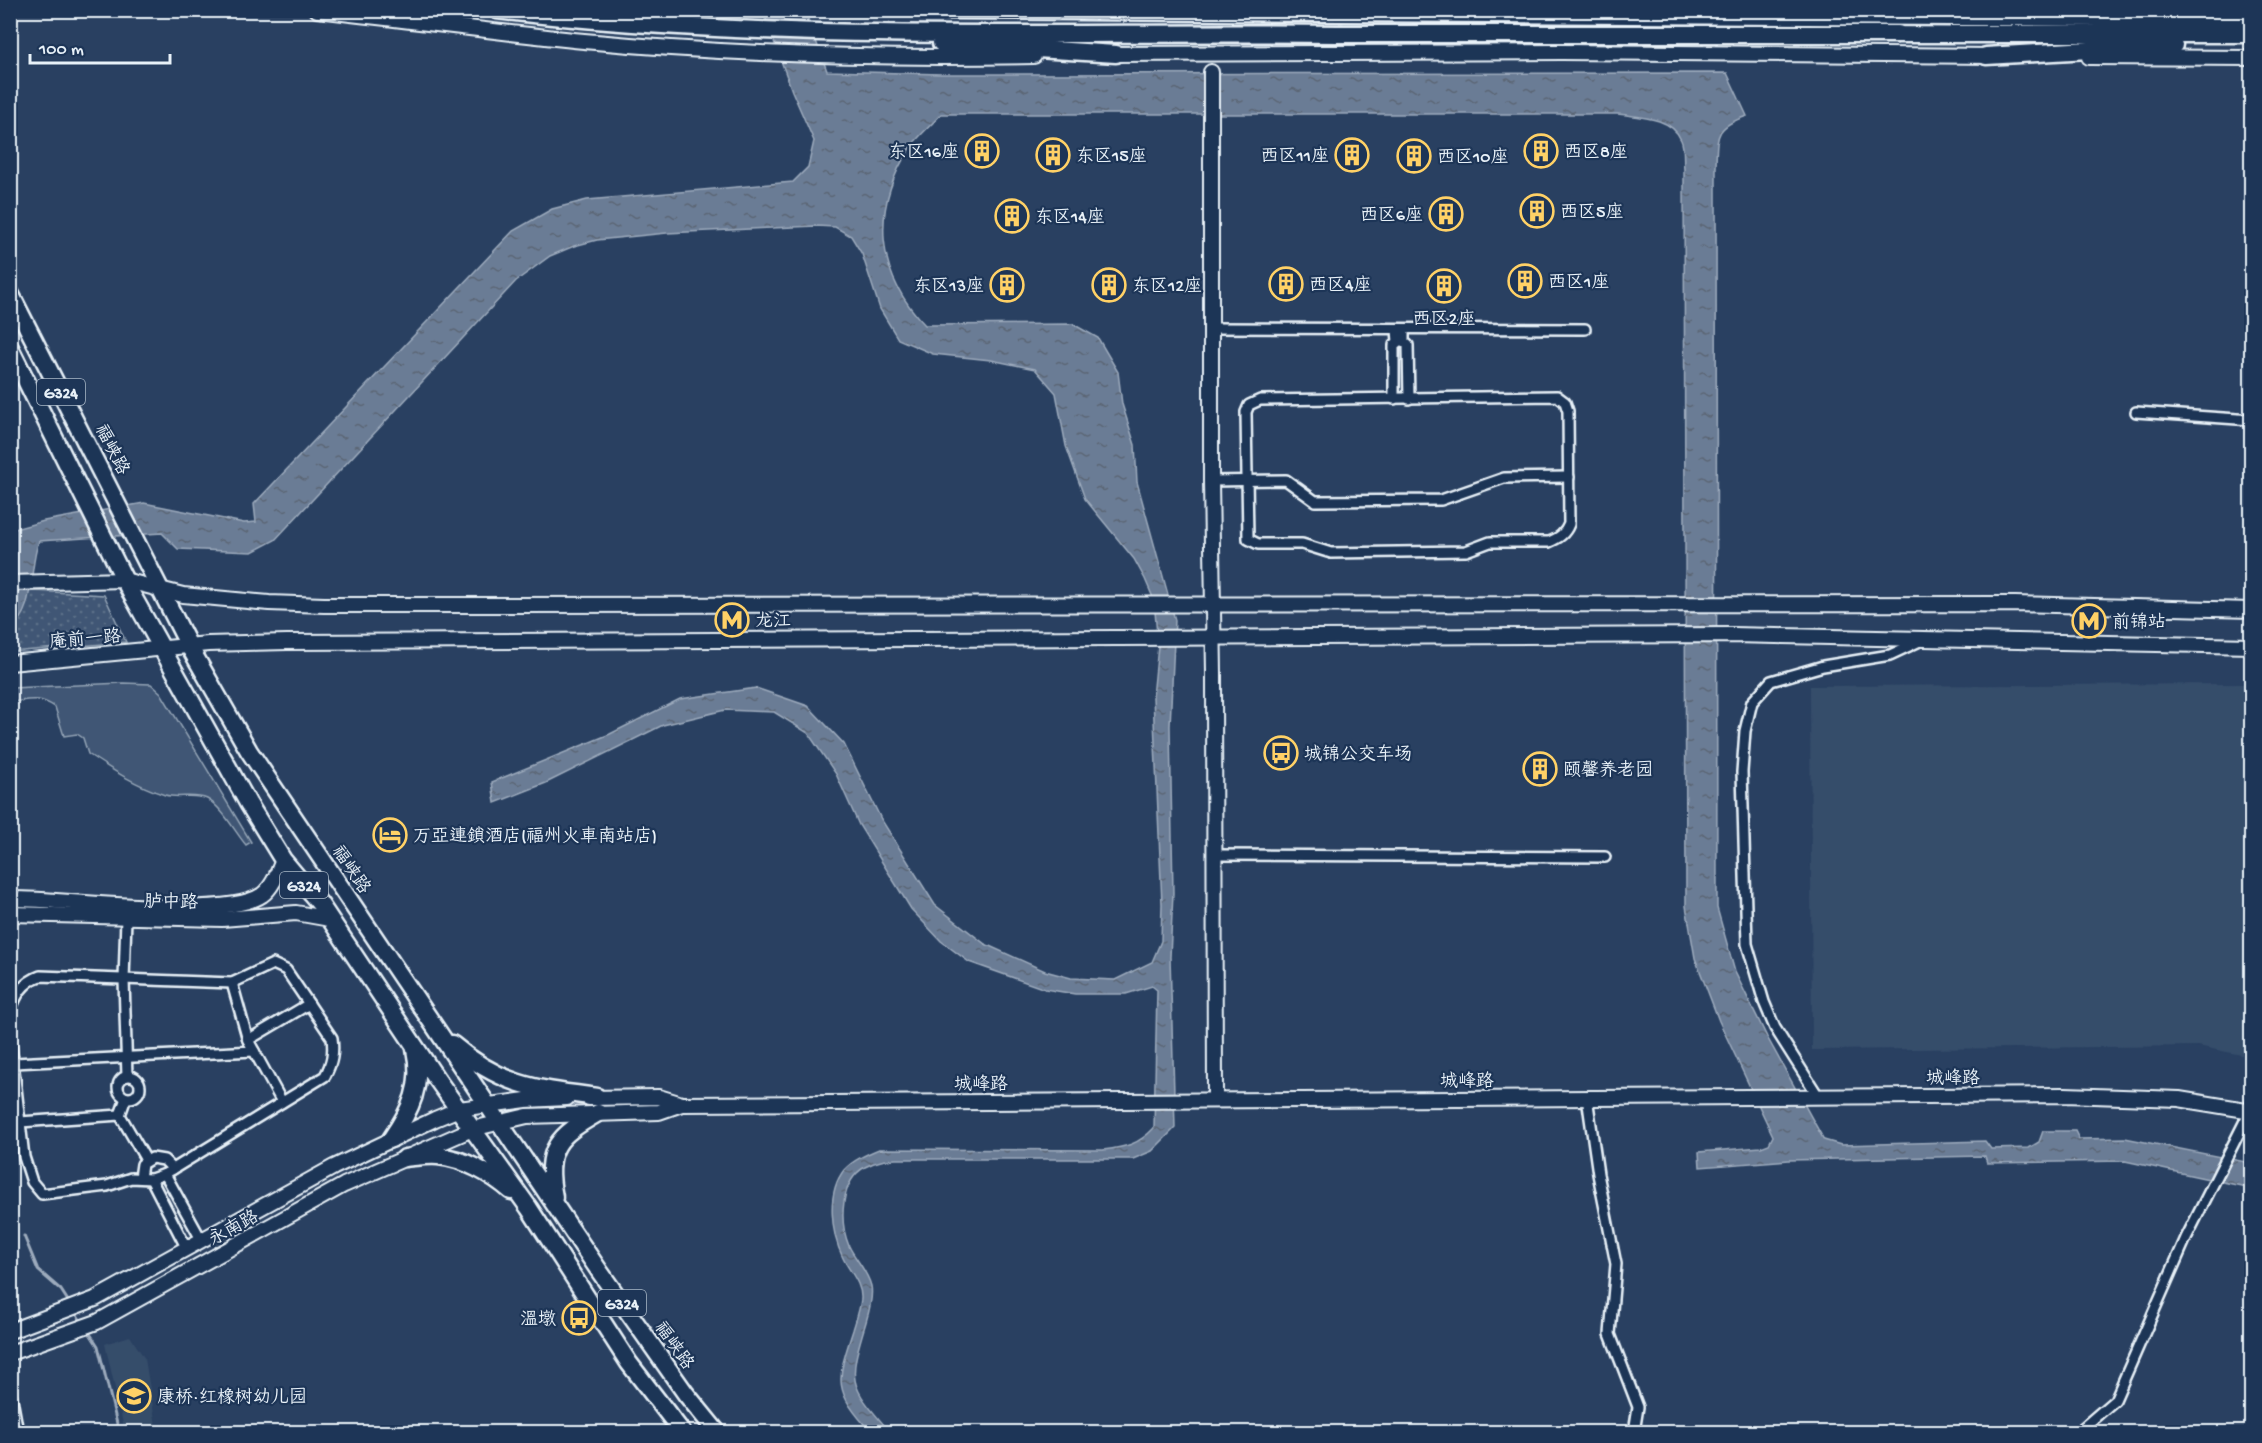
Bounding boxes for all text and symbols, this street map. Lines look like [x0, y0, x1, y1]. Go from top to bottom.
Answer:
scale bar [30, 27, 170, 65]
text: 100 m [38, 40, 84, 61]
building icon: 东区16座 [964, 133, 1000, 169]
building icon: 西区8座 [1523, 133, 1559, 169]
building icon: 东区15座 [1035, 137, 1071, 173]
building icon: 西区11座 [1334, 137, 1370, 173]
building icon: 西区10座 [1396, 138, 1432, 174]
place label: 东区16座 [889, 142, 959, 164]
place label: 西区8座 [1564, 142, 1628, 164]
place label: 东区15座 [1076, 146, 1147, 168]
place label: 西区11座 [1260, 146, 1329, 168]
place label: 西区10座 [1437, 147, 1509, 169]
building icon: 西区5座 [1519, 193, 1555, 229]
building icon: 西区6座 [1428, 196, 1464, 232]
building icon: 东区14座 [994, 198, 1030, 234]
place label: 西区5座 [1560, 202, 1623, 224]
place label: 西区6座 [1360, 205, 1423, 227]
place label: 东区14座 [1035, 207, 1105, 229]
building icon: 西区1座 [1507, 263, 1543, 299]
building icon: 西区4座 [1268, 266, 1304, 302]
building icon: 东区13座 [989, 267, 1025, 303]
building icon: 东区12座 [1091, 267, 1127, 303]
building icon: 西区2座 [1426, 268, 1462, 304]
place label: 西区1座 [1548, 272, 1609, 294]
place label: 西区4座 [1309, 275, 1372, 297]
place label: 东区13座 [913, 276, 984, 298]
place label: 东区12座 [1132, 276, 1202, 298]
place label: 西区2座 [1413, 309, 1475, 331]
road number: G324 [37, 379, 85, 405]
street label: 福峡路 [89, 421, 133, 479]
metro station icon: 龙江 [714, 602, 750, 638]
metro station icon: 前锦站 [2071, 603, 2107, 639]
place label: 龙江 [755, 611, 791, 633]
place label: 前锦站 [2112, 612, 2166, 634]
street label: 庵前一路 [48, 625, 122, 654]
bus stop icon: 城锦公交车场 [1263, 735, 1299, 771]
place label: 城锦公交车场 [1304, 744, 1412, 766]
building icon: 颐馨养老园 [1522, 751, 1558, 787]
place label: 颐馨养老园 [1563, 759, 1653, 782]
hotel icon: 万亞連鎖酒店(福州火車南站店) [372, 817, 408, 853]
place label: 万亞連鎖酒店(福州火車南站店) [413, 826, 657, 848]
street label: 福峡路 [326, 842, 375, 899]
road number: G324 [280, 872, 328, 898]
street label: 胪中路 [144, 892, 198, 914]
street label: 城峰路 [1926, 1068, 1980, 1090]
street label: 城峰路 [1440, 1071, 1494, 1093]
street label: 城峰路 [954, 1074, 1008, 1096]
street label: 永南路 [205, 1206, 263, 1251]
road number: G324 [598, 1290, 646, 1316]
bus stop icon: 温墩 [561, 1300, 597, 1336]
place label: 温墩 [520, 1309, 556, 1331]
street label: 福峡路 [649, 1318, 698, 1375]
school or university icon: 康桥·红橡树幼儿园 [116, 1378, 152, 1414]
place label: 康桥·红橡树幼儿园 [157, 1386, 307, 1409]

